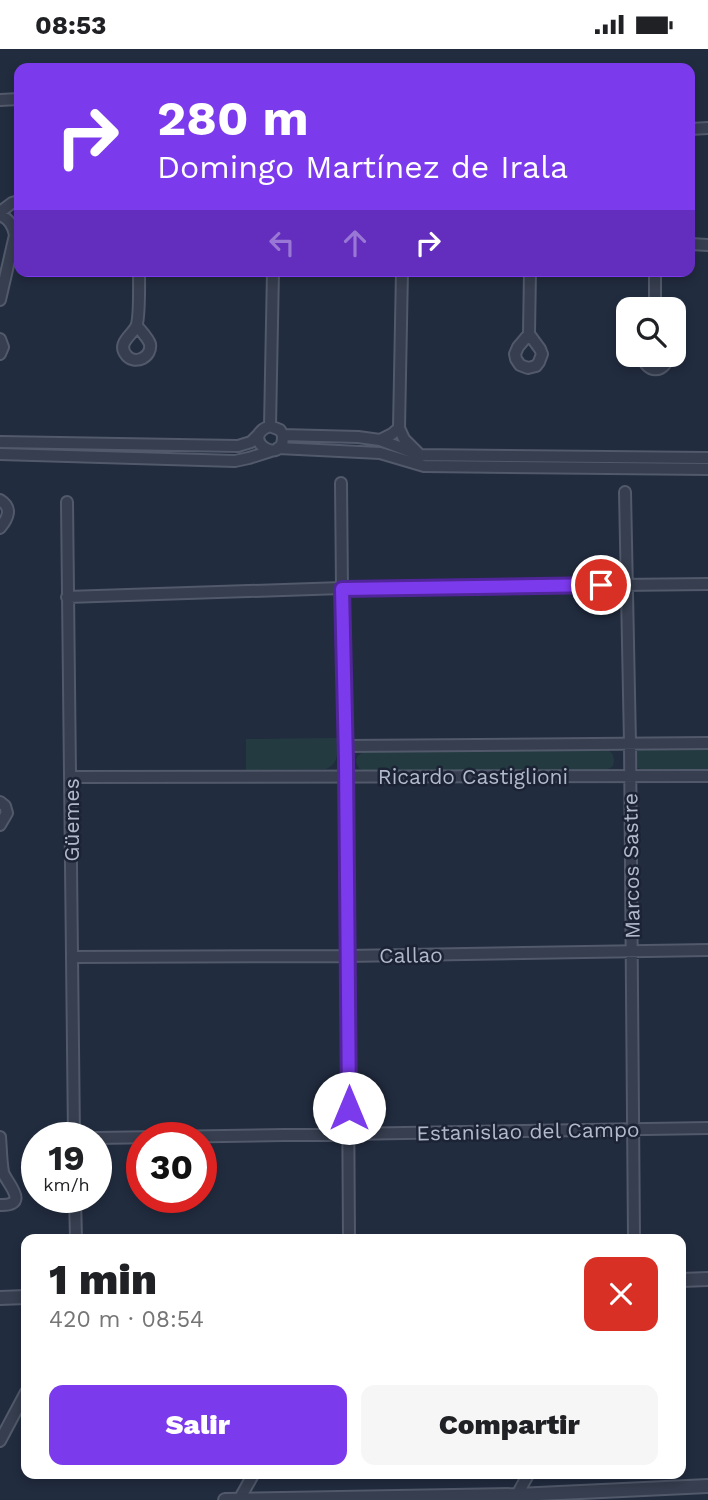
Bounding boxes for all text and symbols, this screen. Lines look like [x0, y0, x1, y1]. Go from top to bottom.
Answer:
text: 08:53 [35, 10, 106, 40]
text: 280 m [157, 89, 309, 147]
icon: right [42, 91, 133, 182]
text: Domingo Martínez de Irala [157, 148, 568, 186]
icon: left [263, 224, 301, 262]
icon: ahead [336, 224, 374, 262]
icon: right [409, 224, 447, 262]
map controls [616, 297, 686, 367]
button: search [616, 297, 686, 367]
pin [571, 555, 631, 615]
icon: arrive [582, 566, 620, 604]
street label: Ricardo Castiglioni [378, 764, 568, 789]
street label: Güemes [59, 778, 84, 862]
street label: Marcos Sastre [617, 793, 645, 939]
street label: Callao [379, 942, 443, 968]
position arrow [312, 1071, 386, 1145]
street label: Estanislao del Campo [416, 1117, 640, 1145]
speed limit sign: 30 [126, 1122, 217, 1213]
text: 19 [48, 1137, 85, 1179]
text: km/h [43, 1174, 90, 1195]
text: 1 min [49, 1255, 157, 1304]
button: close [584, 1257, 658, 1331]
text: 420 m · 08:54 [49, 1306, 204, 1333]
button: Salir [49, 1385, 347, 1465]
button: Compartir [361, 1385, 658, 1465]

